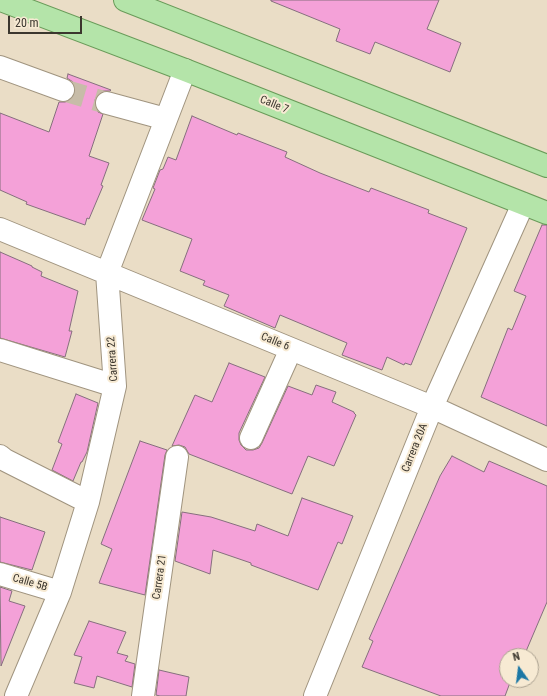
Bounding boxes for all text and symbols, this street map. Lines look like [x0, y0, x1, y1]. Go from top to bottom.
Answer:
scale bar [10, 8, 84, 34]
text: 20 m [15, 16, 39, 30]
street label: Calle 7 [258, 93, 290, 117]
street label: Calle 6 [259, 330, 291, 354]
street label: Carrera 22 [105, 336, 121, 382]
street label: Carrera 20A [399, 422, 431, 474]
street label: Carrera 21 [150, 554, 170, 600]
street label: Calle 5B [11, 572, 49, 594]
north arrow [499, 648, 539, 688]
text: N [511, 650, 521, 664]

